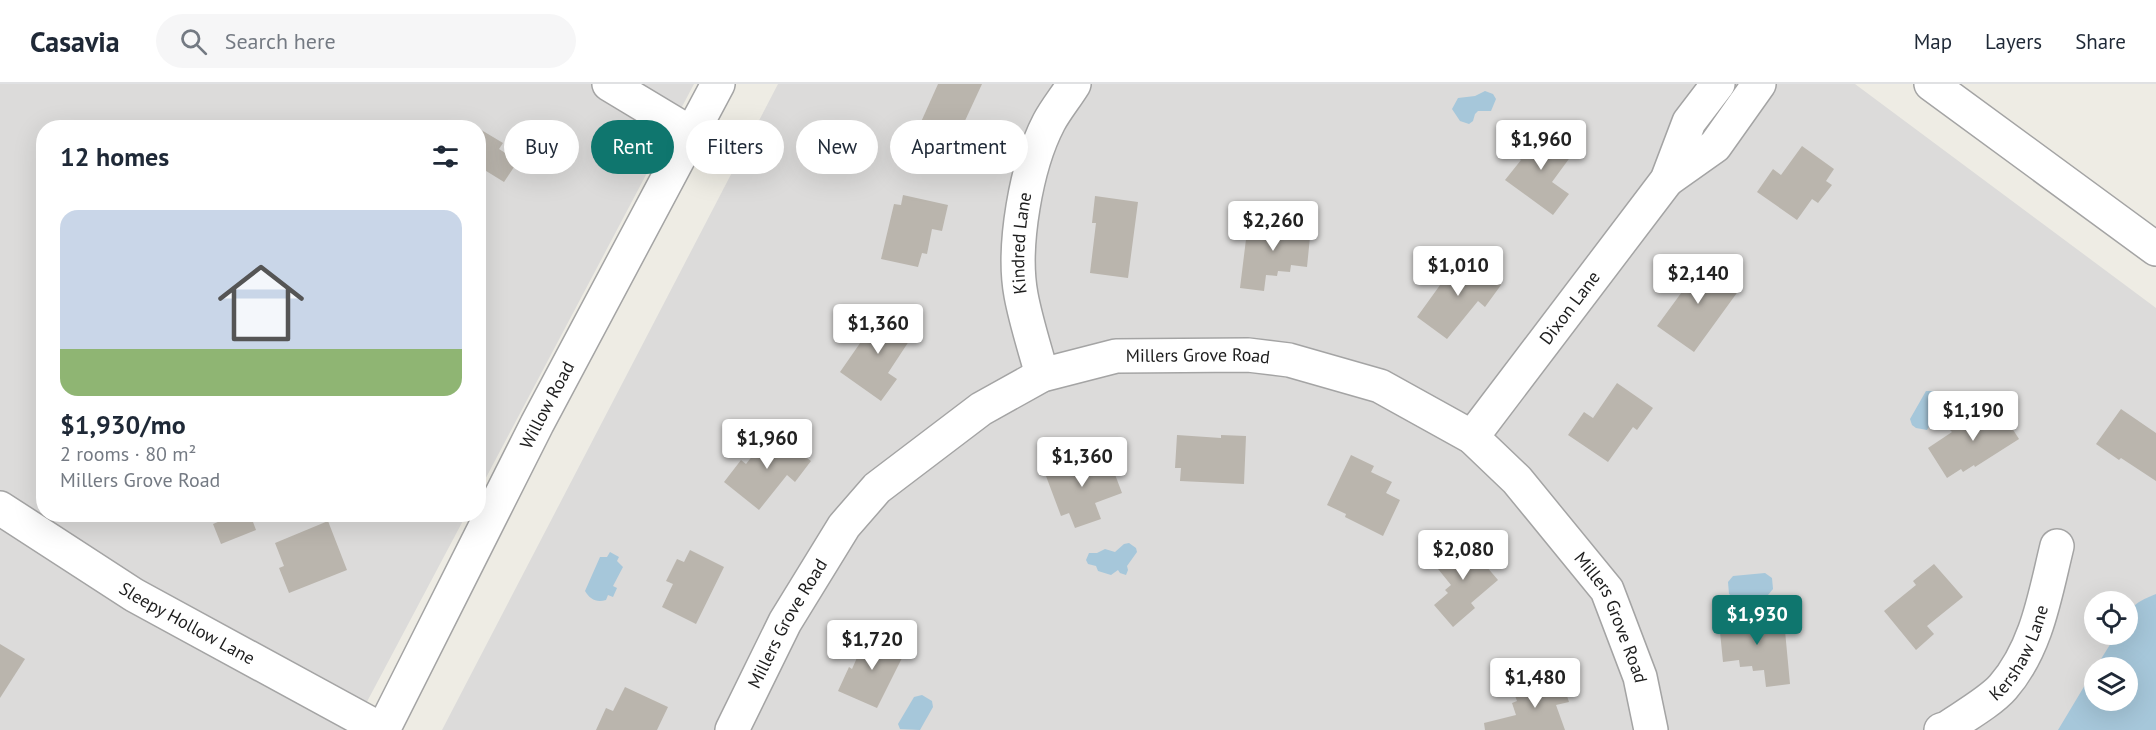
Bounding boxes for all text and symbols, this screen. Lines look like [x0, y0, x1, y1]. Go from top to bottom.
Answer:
search box [156, 14, 576, 68]
text: Casavia [30, 23, 120, 60]
icon: search [177, 25, 210, 58]
text: Search here [225, 27, 336, 55]
text: Map [1914, 28, 1952, 55]
text: Layers [1985, 28, 2042, 55]
text: Share [2075, 28, 2126, 55]
chip: Buy [504, 120, 579, 174]
chip: Rent [591, 120, 674, 174]
chip: Filters [686, 120, 784, 174]
chip: New [796, 120, 878, 174]
chip: Apartment [890, 120, 1028, 174]
pin: $1,960 [1492, 120, 1590, 171]
text: $1,960 [1510, 126, 1572, 152]
text: 12 homes [60, 140, 169, 173]
icon: filters [429, 140, 462, 173]
street label: Kindred Lane [1006, 190, 1036, 296]
pin: $2,260 [1224, 201, 1322, 252]
text: $2,260 [1242, 207, 1304, 233]
pin: $1,010 [1409, 246, 1507, 297]
icon: home [207, 249, 315, 357]
text: $1,010 [1427, 252, 1489, 278]
pin: $2,140 [1649, 254, 1747, 305]
text: $2,140 [1667, 260, 1729, 286]
street label: Dixon Lane [1534, 266, 1605, 349]
pin: $1,360 [829, 304, 927, 355]
text: $1,360 [847, 310, 909, 336]
street label: Millers Grove Road [1126, 343, 1271, 369]
street label: Willow Road [514, 357, 579, 452]
pin: $1,190 [1924, 391, 2022, 442]
text: $1,190 [1942, 397, 2004, 423]
text: $1,930/mo [60, 408, 186, 441]
pin: $1,960 [718, 419, 816, 470]
text: $1,960 [736, 425, 798, 451]
pin: $1,360 [1033, 437, 1131, 488]
text: 2 rooms · 80 m² [60, 441, 196, 467]
text: $1,360 [1051, 443, 1113, 469]
text: Millers Grove Road [60, 467, 220, 493]
pin: $2,080 [1414, 530, 1512, 581]
text: $2,080 [1432, 536, 1494, 562]
street label: Millers Grove Road [1569, 547, 1653, 685]
street label: Millers Grove Road [742, 554, 832, 692]
street label: Sleepy Hollow Lane [115, 577, 259, 670]
map controls [2084, 591, 2138, 711]
button: locate [2084, 591, 2138, 645]
pin: $1,930 [1708, 595, 1806, 646]
text: $1,930 [1726, 601, 1788, 627]
street label: Kershaw Lane [1984, 602, 2053, 706]
pin: $1,720 [823, 620, 921, 671]
text: $1,720 [841, 626, 903, 652]
button: layers [2084, 657, 2138, 711]
pin: $1,480 [1486, 658, 1584, 709]
text: $1,480 [1504, 664, 1566, 690]

